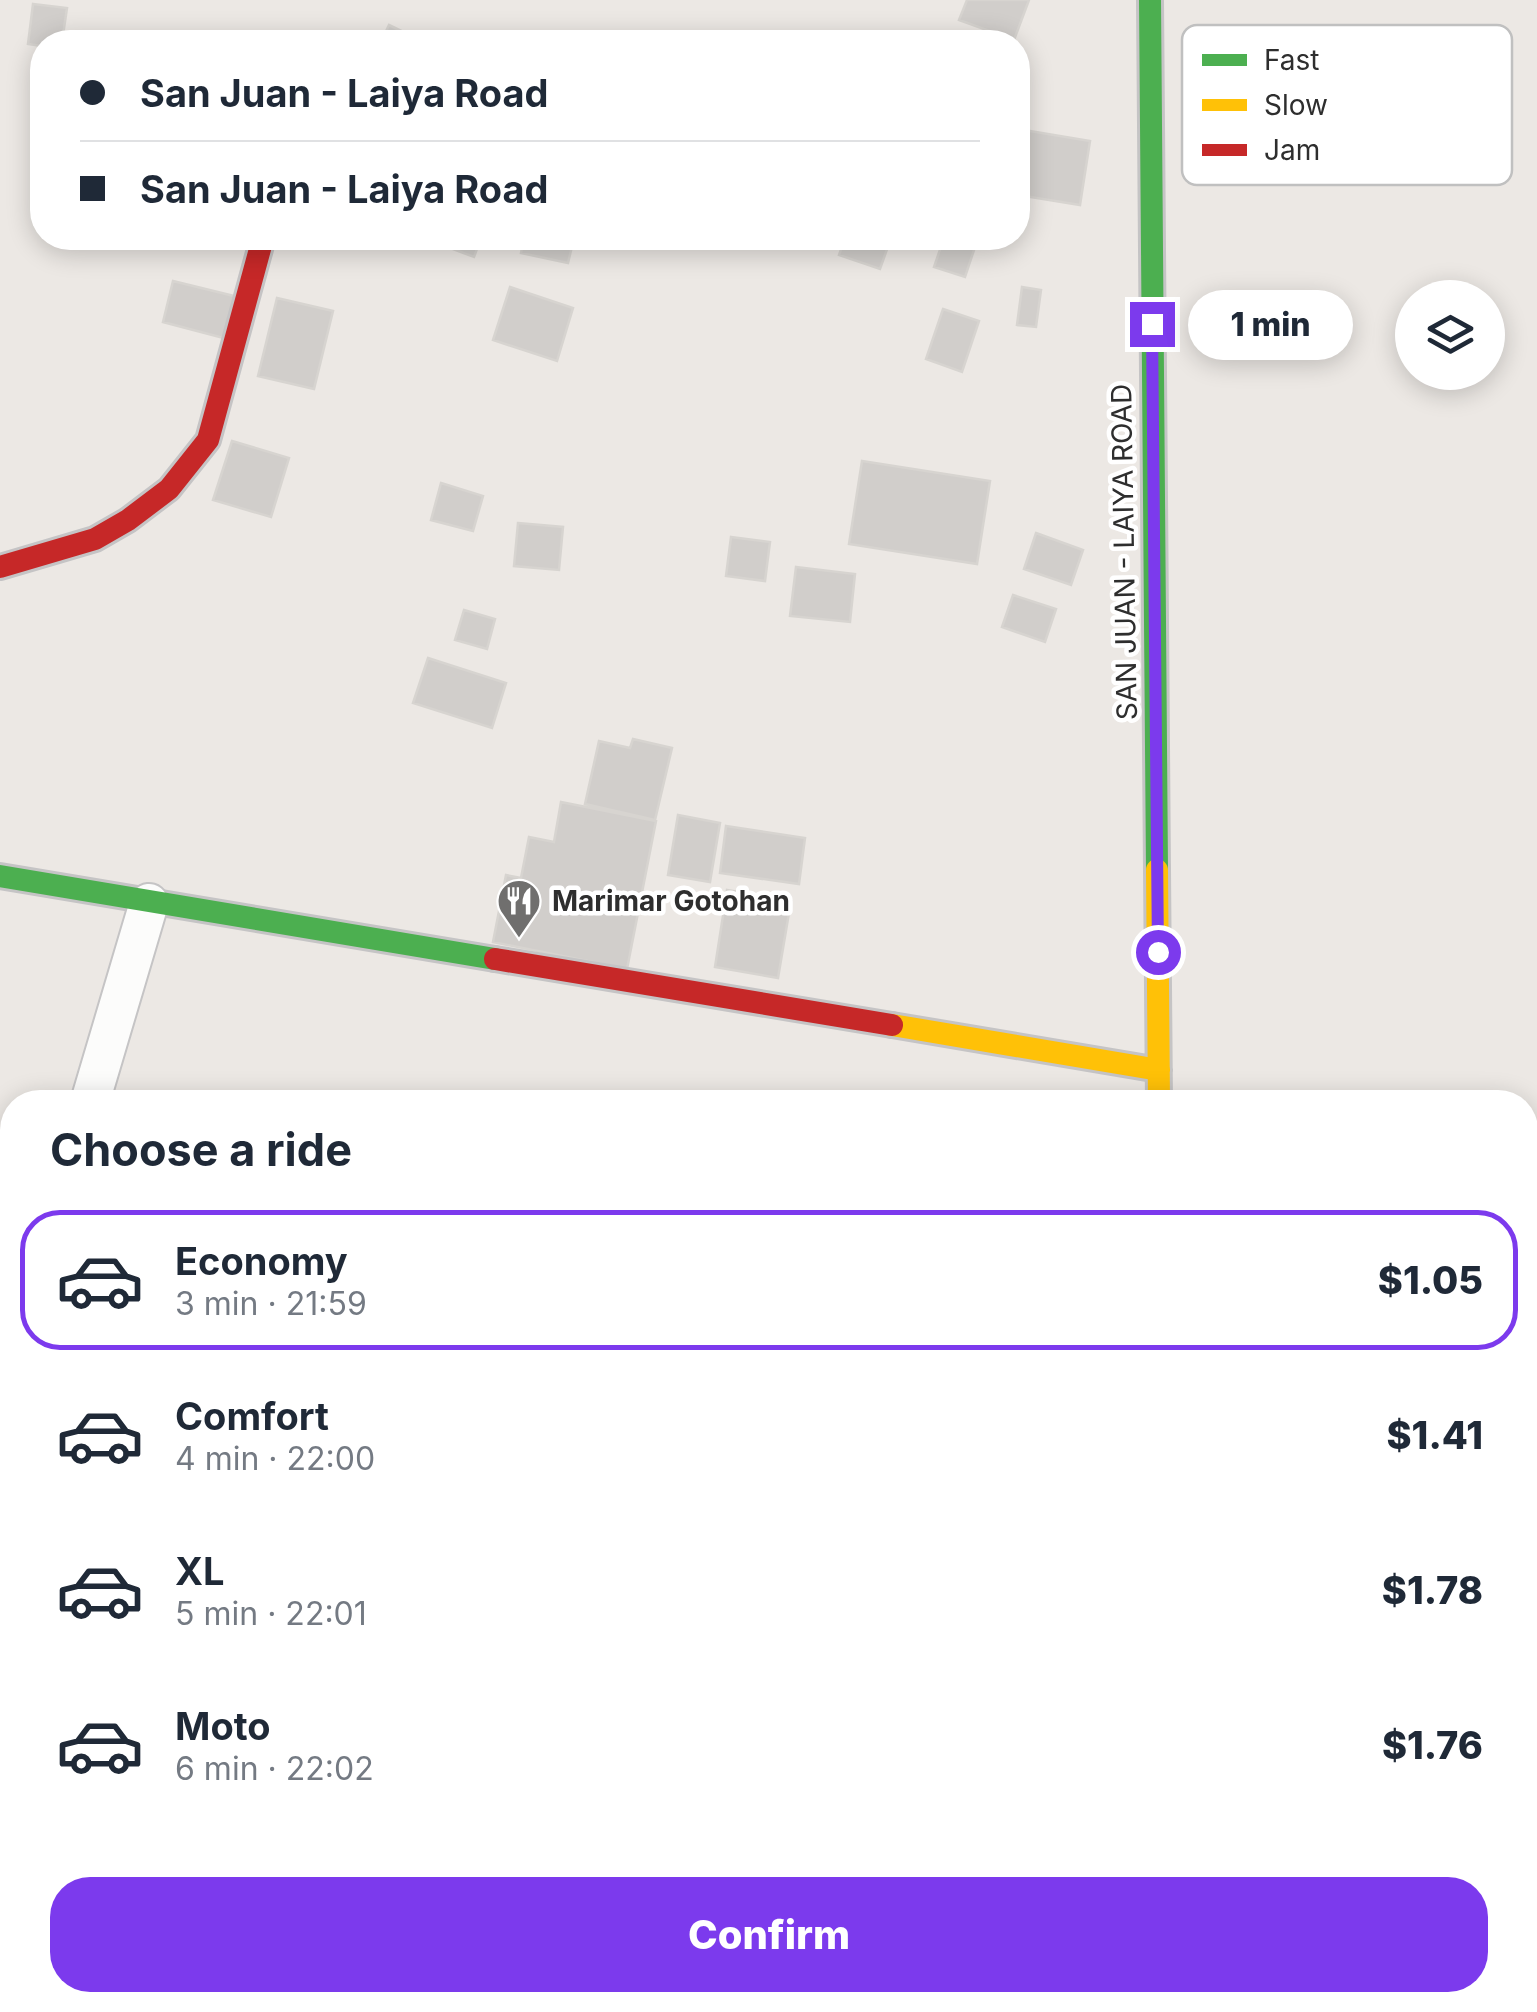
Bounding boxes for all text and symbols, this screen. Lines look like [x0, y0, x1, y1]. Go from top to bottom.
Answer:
legend [1182, 25, 1512, 185]
text: Fast [1264, 43, 1320, 77]
text: San Juan - Laiya Road [140, 70, 549, 116]
text: Slow [1264, 88, 1328, 122]
text: Jam [1264, 133, 1320, 167]
text: San Juan - Laiya Road [140, 166, 549, 212]
map controls [1395, 280, 1505, 390]
button: layers [1395, 280, 1505, 390]
callout: 1 min [1187, 289, 1352, 359]
route end [1130, 302, 1175, 347]
text: 1 min [1230, 305, 1311, 344]
street label: SAN JUAN - LAIYA ROAD [1104, 384, 1144, 720]
restaurant icon: Marimar Gotohan [496, 878, 542, 939]
place label: Marimar Gotohan [552, 884, 790, 918]
route start [1136, 930, 1181, 975]
text: Choose a ride [50, 1122, 352, 1177]
icon: car [55, 1235, 145, 1325]
text: Economy [175, 1238, 348, 1284]
text: $1.05 [1378, 1257, 1483, 1303]
text: 3 min · 21:59 [175, 1284, 367, 1323]
icon: car [55, 1390, 145, 1480]
text: Comfort [175, 1393, 329, 1439]
text: $1.41 [1387, 1412, 1483, 1458]
text: 4 min · 22:00 [175, 1439, 375, 1478]
icon: car [55, 1545, 145, 1635]
text: XL [175, 1548, 225, 1594]
text: $1.78 [1382, 1567, 1483, 1613]
text: 5 min · 22:01 [175, 1594, 367, 1633]
icon: car [55, 1700, 145, 1790]
text: Moto [175, 1703, 271, 1749]
text: $1.76 [1382, 1722, 1483, 1768]
text: 6 min · 22:02 [175, 1749, 374, 1788]
button: Confirm [50, 1877, 1488, 1992]

